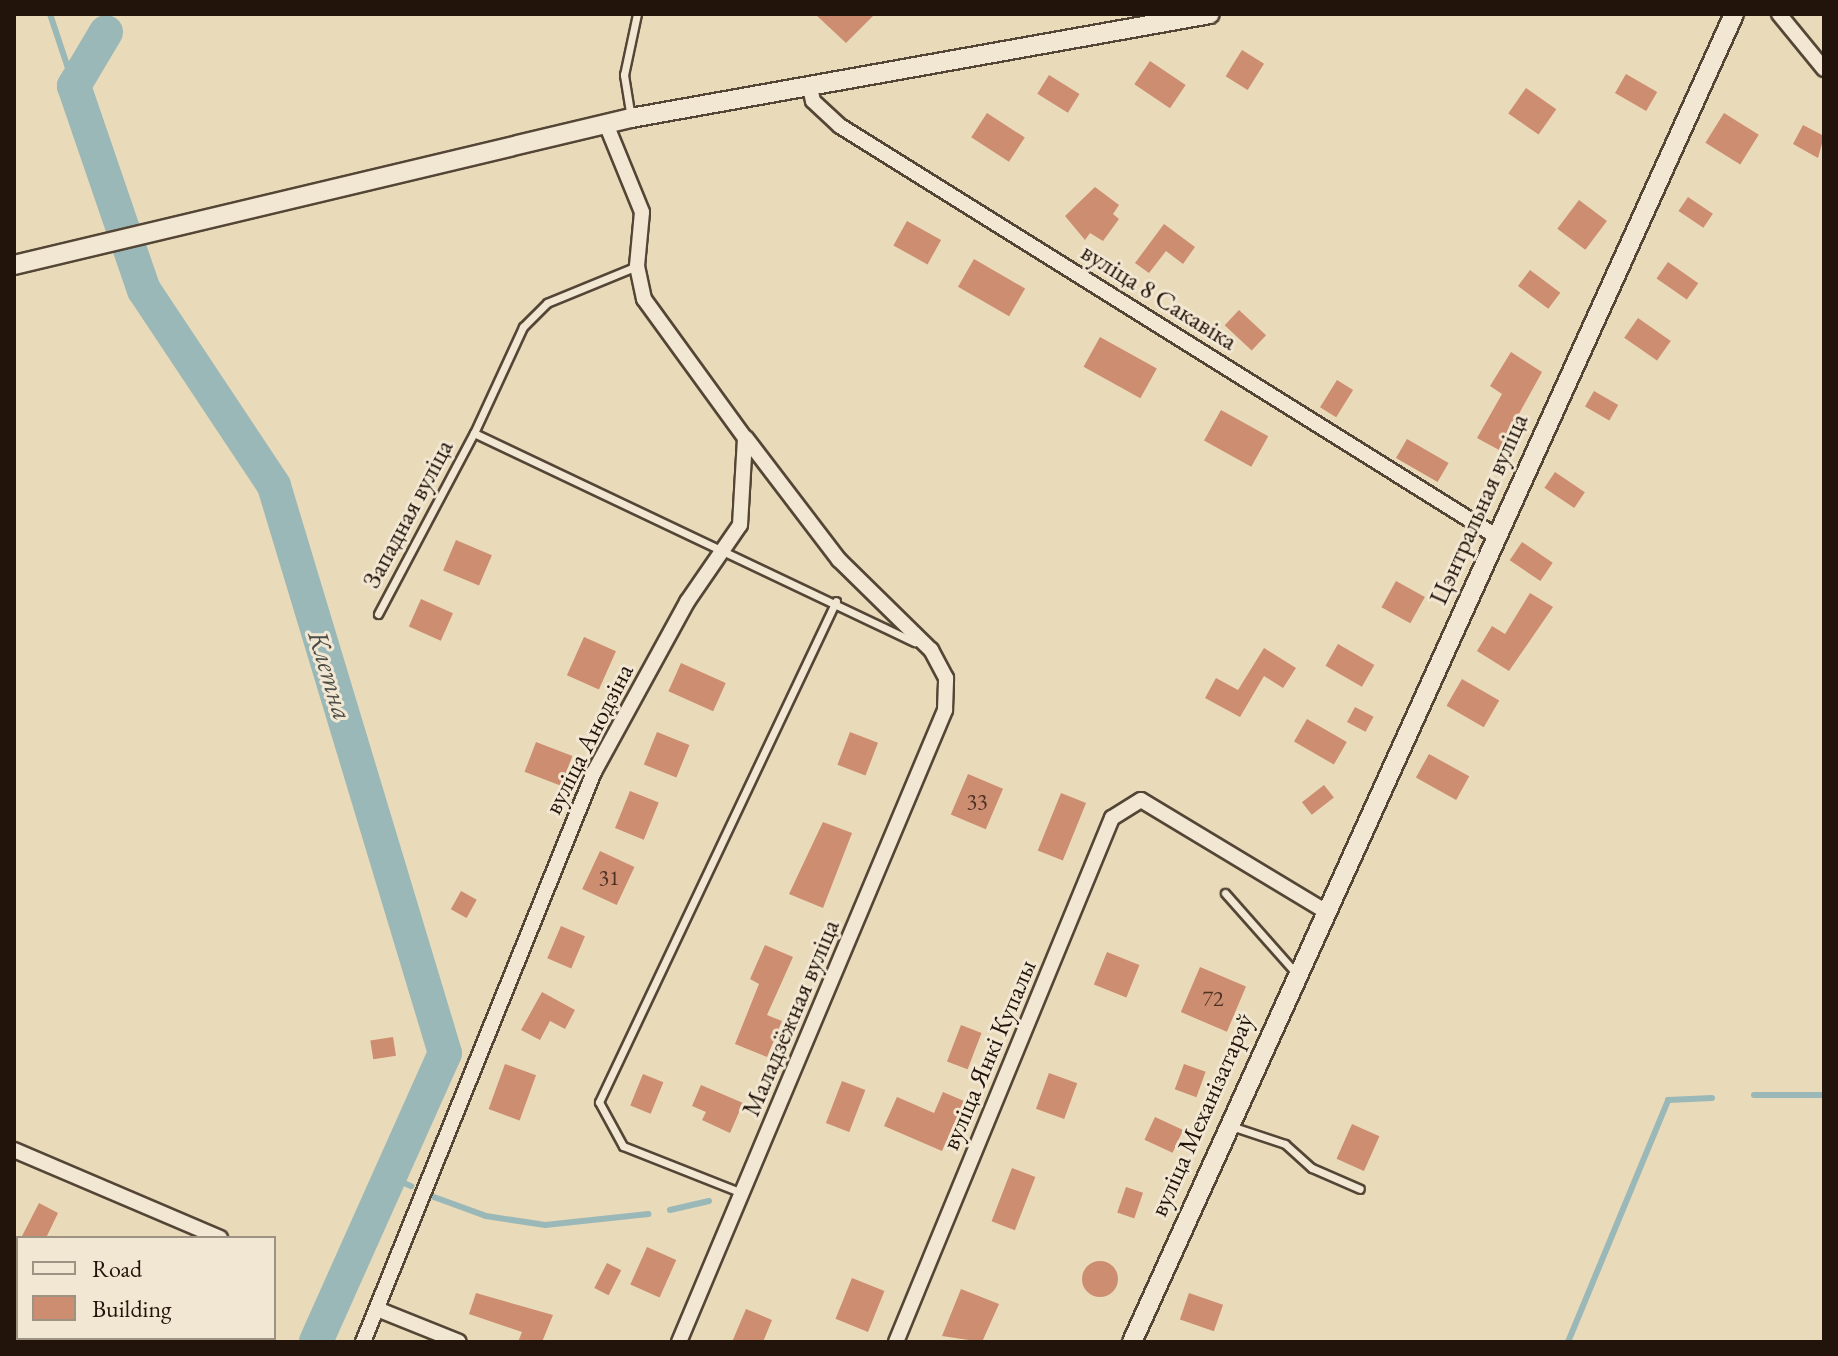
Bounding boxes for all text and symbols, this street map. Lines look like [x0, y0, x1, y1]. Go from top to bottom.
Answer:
street label: вуліца 8 Сакавіка [1075, 237, 1243, 357]
street label: Цэнтральная вуліца [1423, 409, 1535, 609]
street label: Западная вуліца [356, 434, 460, 594]
water label: Клетна [302, 626, 360, 724]
street label: вуліца Анодзіна [538, 658, 640, 820]
house number: 33 [966, 789, 988, 815]
house number: 31 [598, 865, 620, 891]
street label: Маладзёжная вуліца [735, 915, 847, 1121]
street label: вуліца Янкі Купалы [935, 955, 1043, 1155]
house number: 72 [1202, 986, 1224, 1012]
street label: вуліца Механізатараў [1143, 1009, 1261, 1221]
legend [16, 1236, 276, 1340]
text: Road [92, 1253, 142, 1284]
text: Building [92, 1293, 172, 1324]

